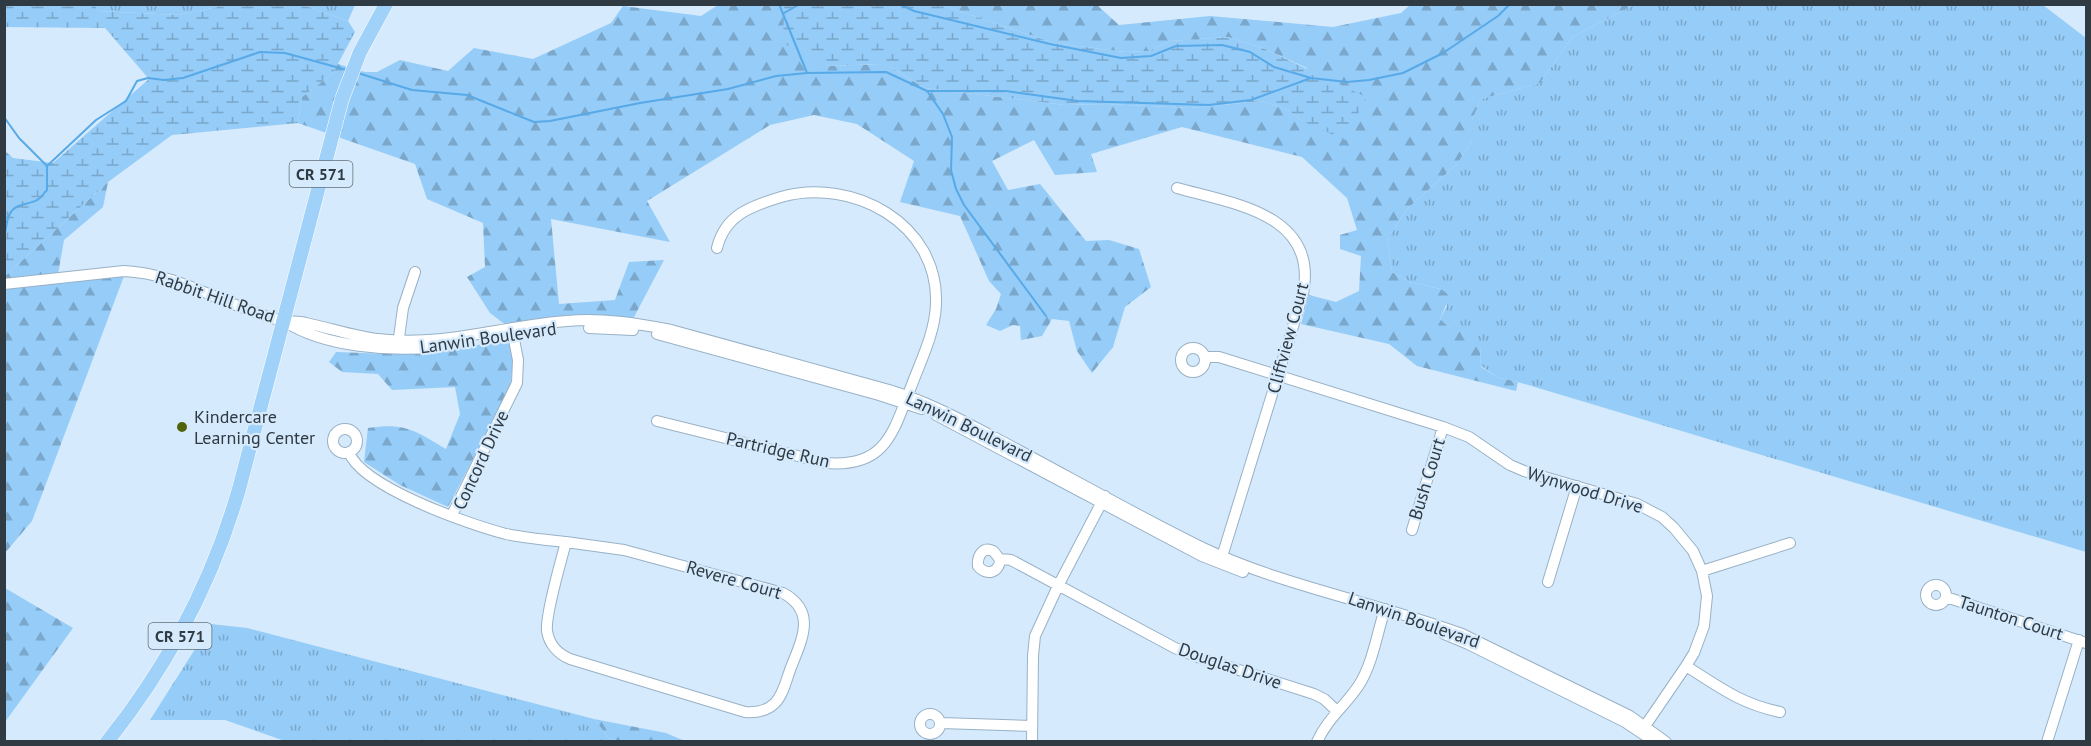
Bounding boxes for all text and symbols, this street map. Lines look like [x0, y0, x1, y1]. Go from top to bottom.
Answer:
road number: CR 571 [290, 161, 352, 187]
street label: Rabbit Hill Road [152, 265, 278, 328]
street label: Cliffview Court [1262, 280, 1313, 396]
street label: Lanwin Boulevard [418, 317, 558, 358]
street label: Lanwin Boulevard [902, 386, 1036, 467]
place label: Kindercare Learning Center [194, 405, 315, 449]
street label: Concord Drive [447, 406, 514, 513]
marker: Kindercare Learning Center [175, 420, 189, 434]
street label: Partridge Run [724, 426, 832, 473]
street label: Bush Court [1403, 435, 1450, 522]
street label: Wynwood Drive [1524, 461, 1646, 518]
street label: Revere Court [684, 555, 784, 604]
street label: Lanwin Boulevard [1345, 586, 1483, 653]
street label: Taunton Court [1956, 590, 2066, 645]
road number: CR 571 [148, 623, 212, 649]
street label: Douglas Drive [1176, 637, 1285, 694]

